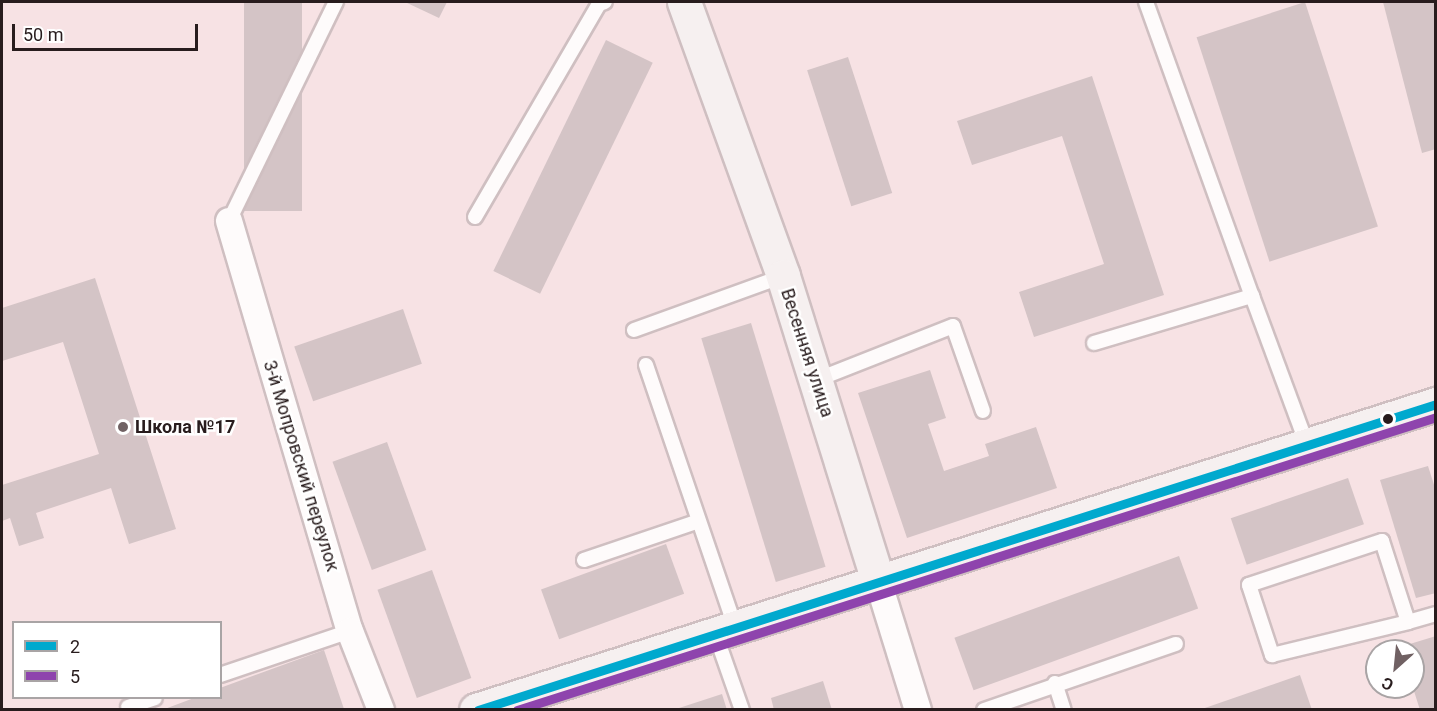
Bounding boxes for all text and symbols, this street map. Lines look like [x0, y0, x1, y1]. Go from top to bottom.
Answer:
scale bar [15, 12, 201, 50]
text: 50 m [23, 24, 63, 45]
street label: Весенняя улица [776, 286, 838, 420]
street label: 3-й Мопровский переулок [259, 358, 343, 574]
unlabelled marker [1382, 413, 1394, 425]
place label: Школа №17 [135, 416, 235, 438]
marker: Школа №17 [116, 420, 130, 434]
legend [12, 621, 222, 699]
text: 2 [70, 636, 80, 657]
north arrow [1365, 639, 1425, 699]
text: 5 [70, 666, 80, 687]
text: С [1379, 673, 1396, 695]

